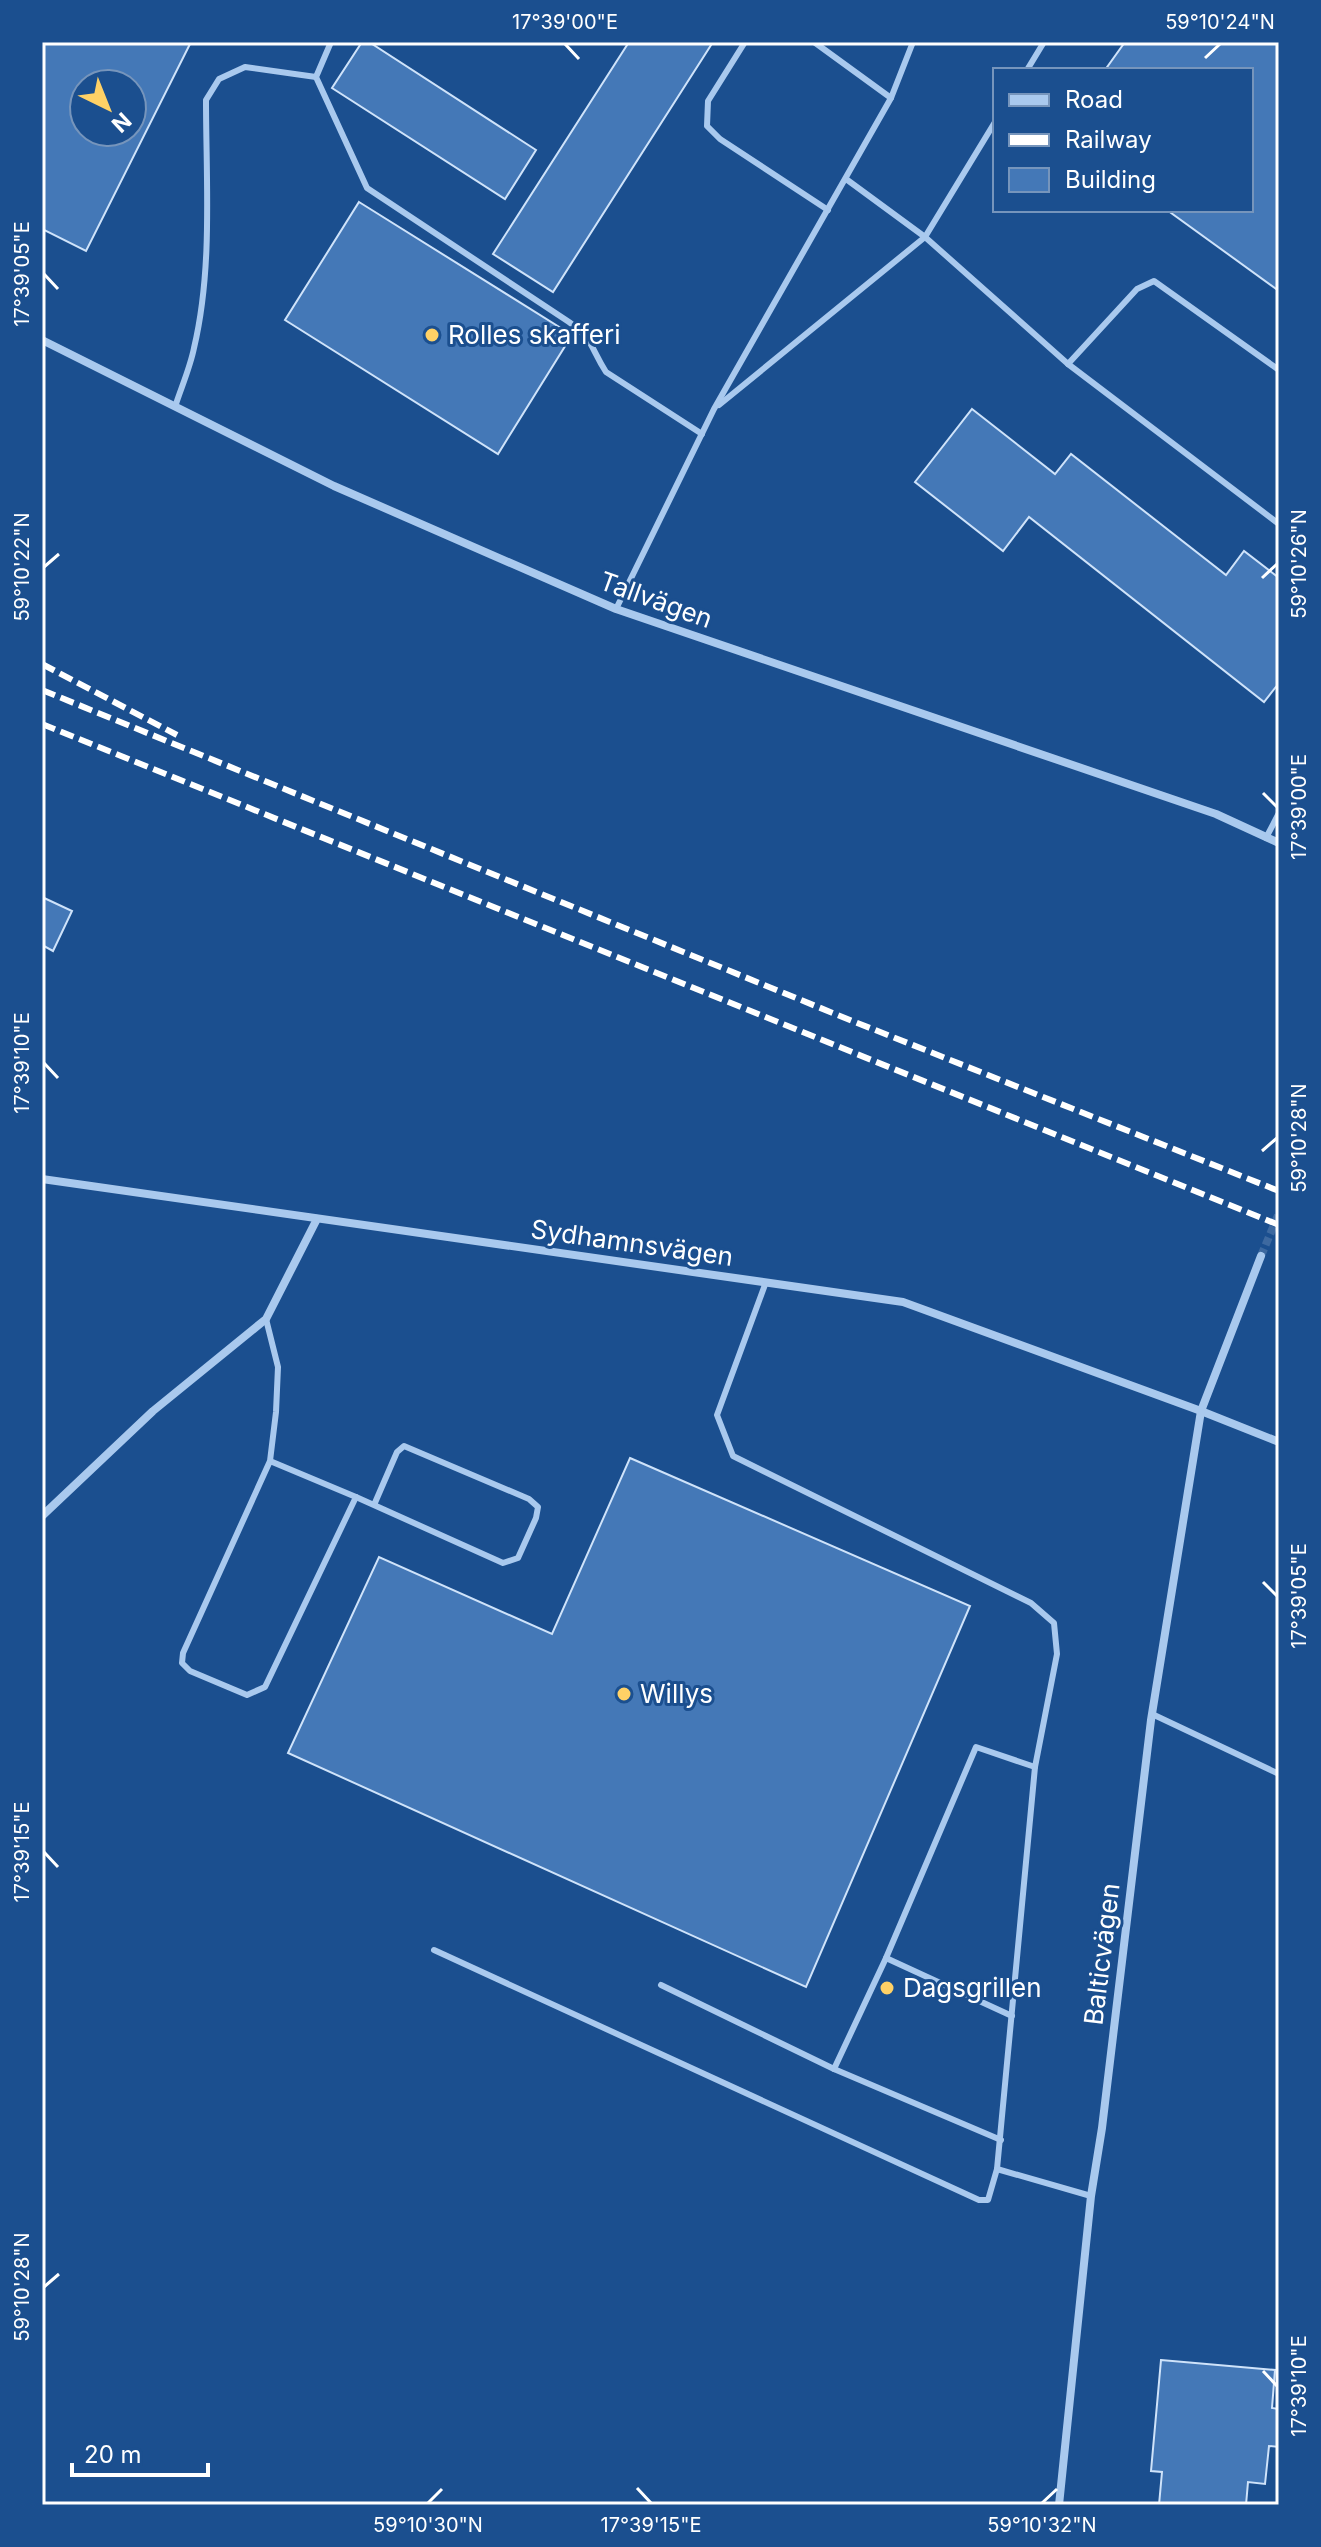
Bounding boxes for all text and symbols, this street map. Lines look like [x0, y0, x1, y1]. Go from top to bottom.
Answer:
text: 17°39'00"E [512, 10, 618, 34]
text: 59°10'24"N [1165, 10, 1275, 34]
north arrow [68, 68, 148, 148]
legend [993, 68, 1253, 212]
text: Road [1065, 85, 1123, 114]
text: N [107, 107, 137, 138]
text: Railway [1065, 125, 1152, 154]
text: Building [1065, 165, 1156, 194]
text: 17°39'05"E [10, 221, 34, 327]
place label: Rolles skafferi [448, 319, 620, 350]
marker: Rolles skafferi [423, 326, 441, 344]
text: 59°10'26"N [1287, 509, 1311, 619]
text: 59°10'22"N [10, 512, 34, 622]
street label: Tallvägen [596, 565, 717, 634]
text: 17°39'00"E [1287, 754, 1311, 860]
text: 17°39'10"E [10, 1012, 34, 1114]
text: 59°10'28"N [1287, 1083, 1311, 1193]
street label: Sydhamnsvägen [529, 1213, 735, 1272]
text: 17°39'05"E [1287, 1543, 1311, 1649]
place label: Willys [640, 1678, 713, 1709]
marker: Willys [615, 1685, 633, 1703]
text: 17°39'15"E [10, 1802, 34, 1902]
street label: Balticvägen [1077, 1881, 1126, 2027]
place label: Dagsgrillen [903, 1972, 1042, 2003]
marker: Dagsgrillen [878, 1979, 896, 1997]
text: 59°10'28"N [10, 2232, 34, 2342]
text: 17°39'10"E [1287, 2335, 1311, 2437]
scale bar [72, 2427, 208, 2477]
text: 20 m [84, 2440, 142, 2469]
text: 59°10'30"N [373, 2513, 483, 2537]
text: 17°39'15"E [601, 2513, 701, 2537]
text: 59°10'32"N [987, 2513, 1097, 2537]

